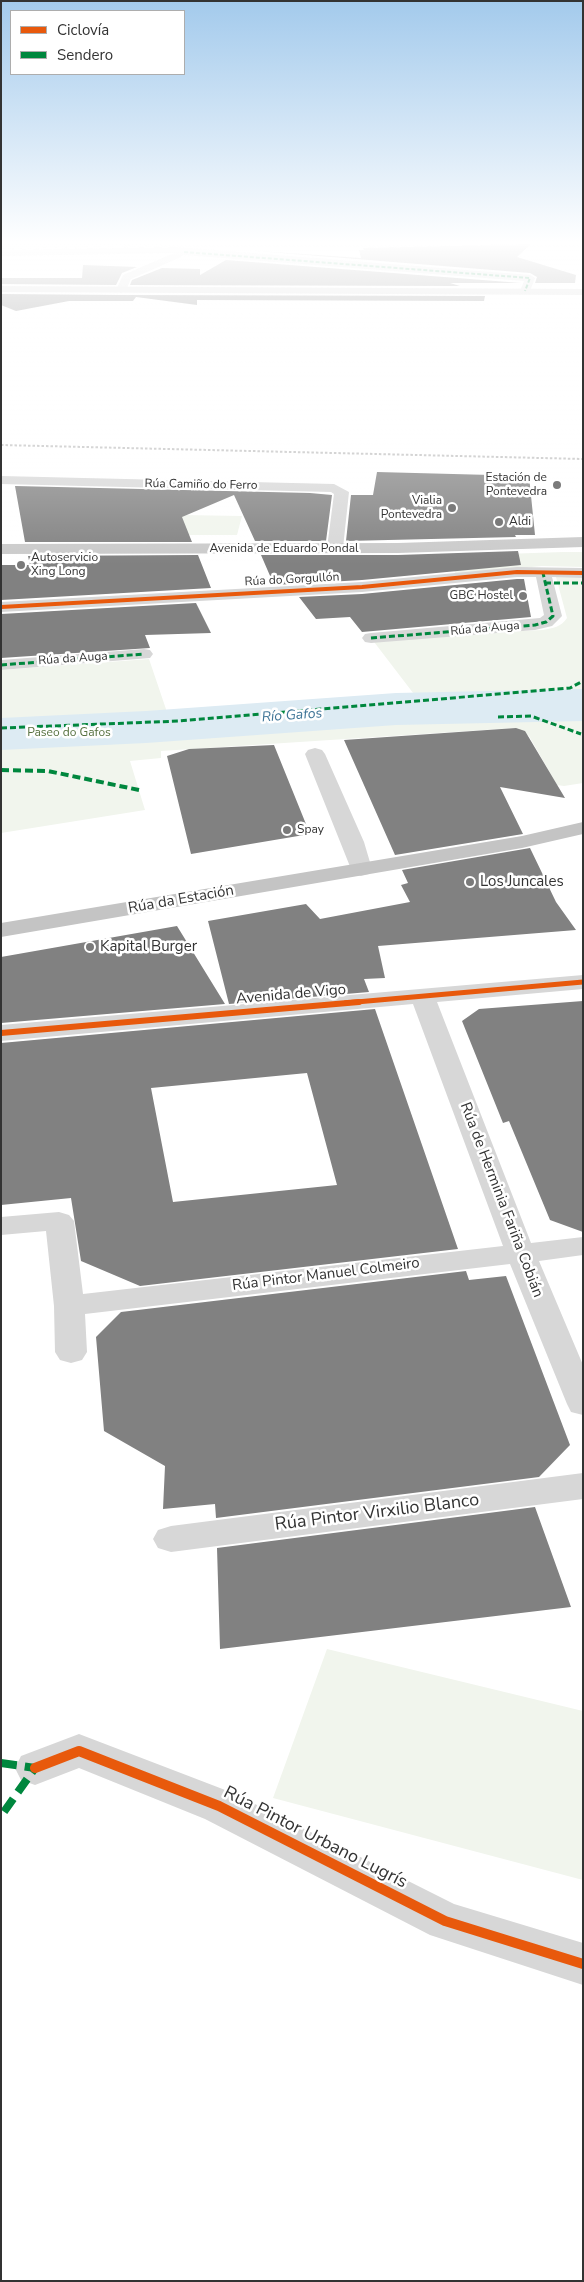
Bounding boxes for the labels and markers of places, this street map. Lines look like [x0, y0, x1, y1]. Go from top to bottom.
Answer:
place label: Estación de Pontevedra [486, 471, 547, 499]
marker: Estación de Pontevedra [551, 479, 563, 491]
place label: Vialia Pontevedra [381, 494, 442, 522]
marker: Vialia Pontevedra [446, 502, 458, 514]
place label: Aldi [509, 515, 531, 529]
marker: Aldi [493, 516, 505, 528]
place label: Autoservicio Xing Long [31, 551, 98, 579]
marker: Autoservicio Xing Long [15, 559, 27, 571]
place label: GBC Hostel [449, 589, 513, 603]
marker: GBC Hostel [517, 590, 529, 602]
place label: Spay [297, 823, 324, 837]
marker: Spay [281, 824, 293, 836]
place label: Los Juncales [480, 873, 564, 891]
marker: Los Juncales [464, 876, 476, 888]
place label: Kapital Burger [100, 938, 197, 956]
marker: Kapital Burger [84, 941, 96, 953]

